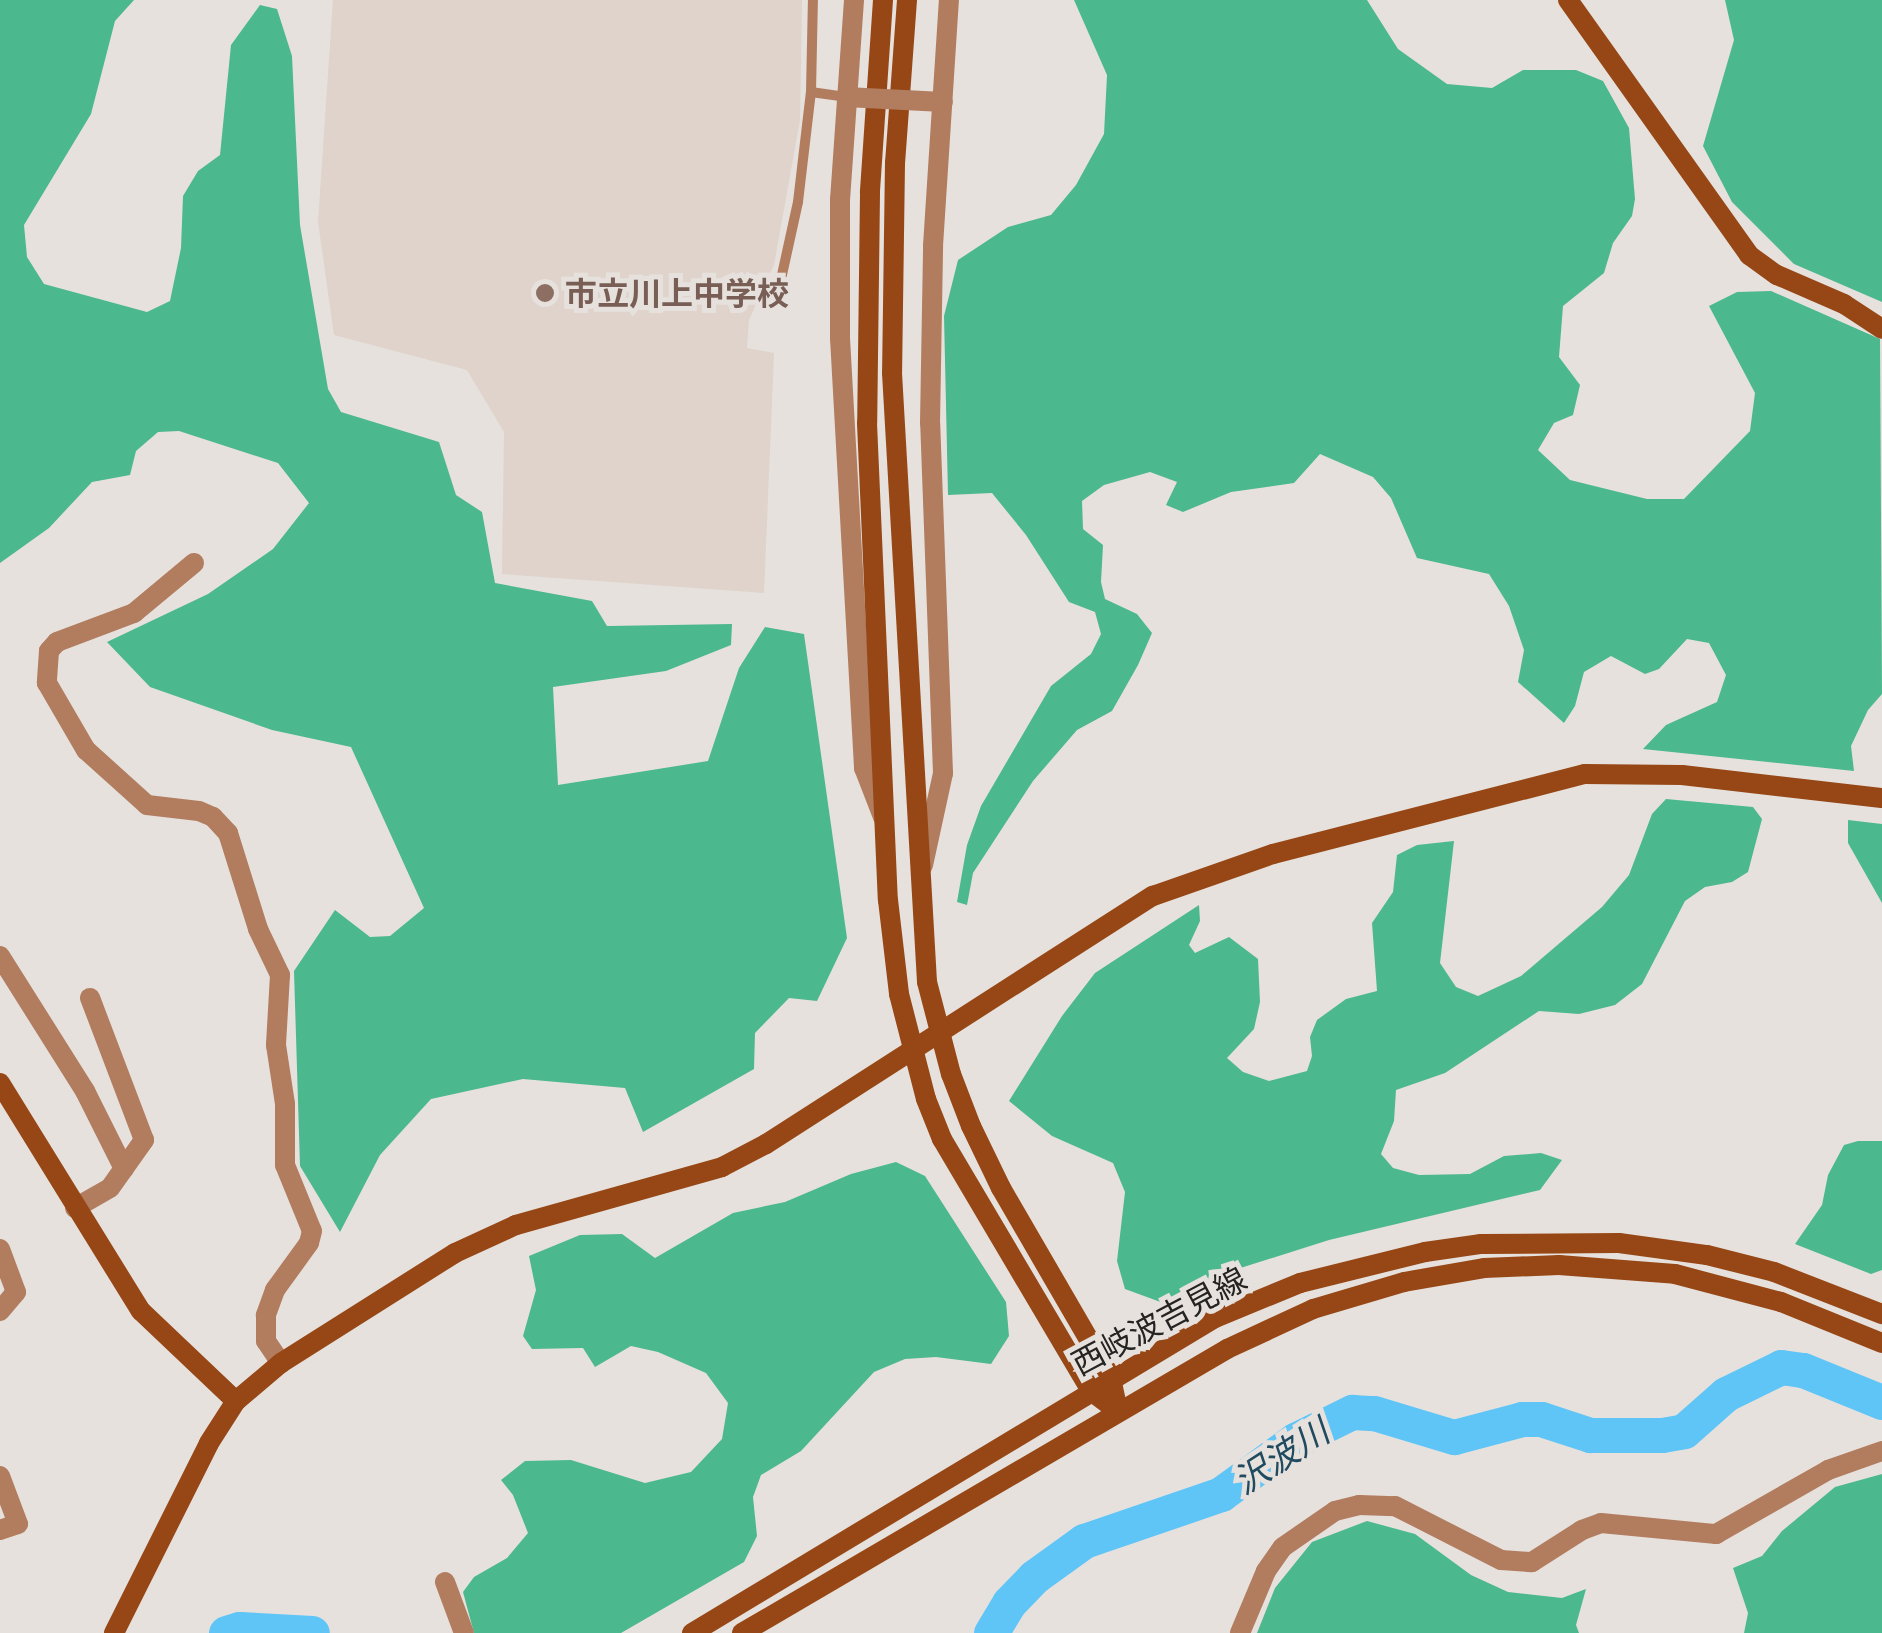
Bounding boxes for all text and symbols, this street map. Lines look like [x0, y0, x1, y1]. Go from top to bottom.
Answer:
place label: 市立川上中学校 [565, 274, 789, 312]
marker: 市立川上中学校 [534, 282, 556, 304]
street label: 西岐波吉見線 [1065, 1259, 1253, 1383]
water label: 沢波川 [1226, 1410, 1336, 1502]

